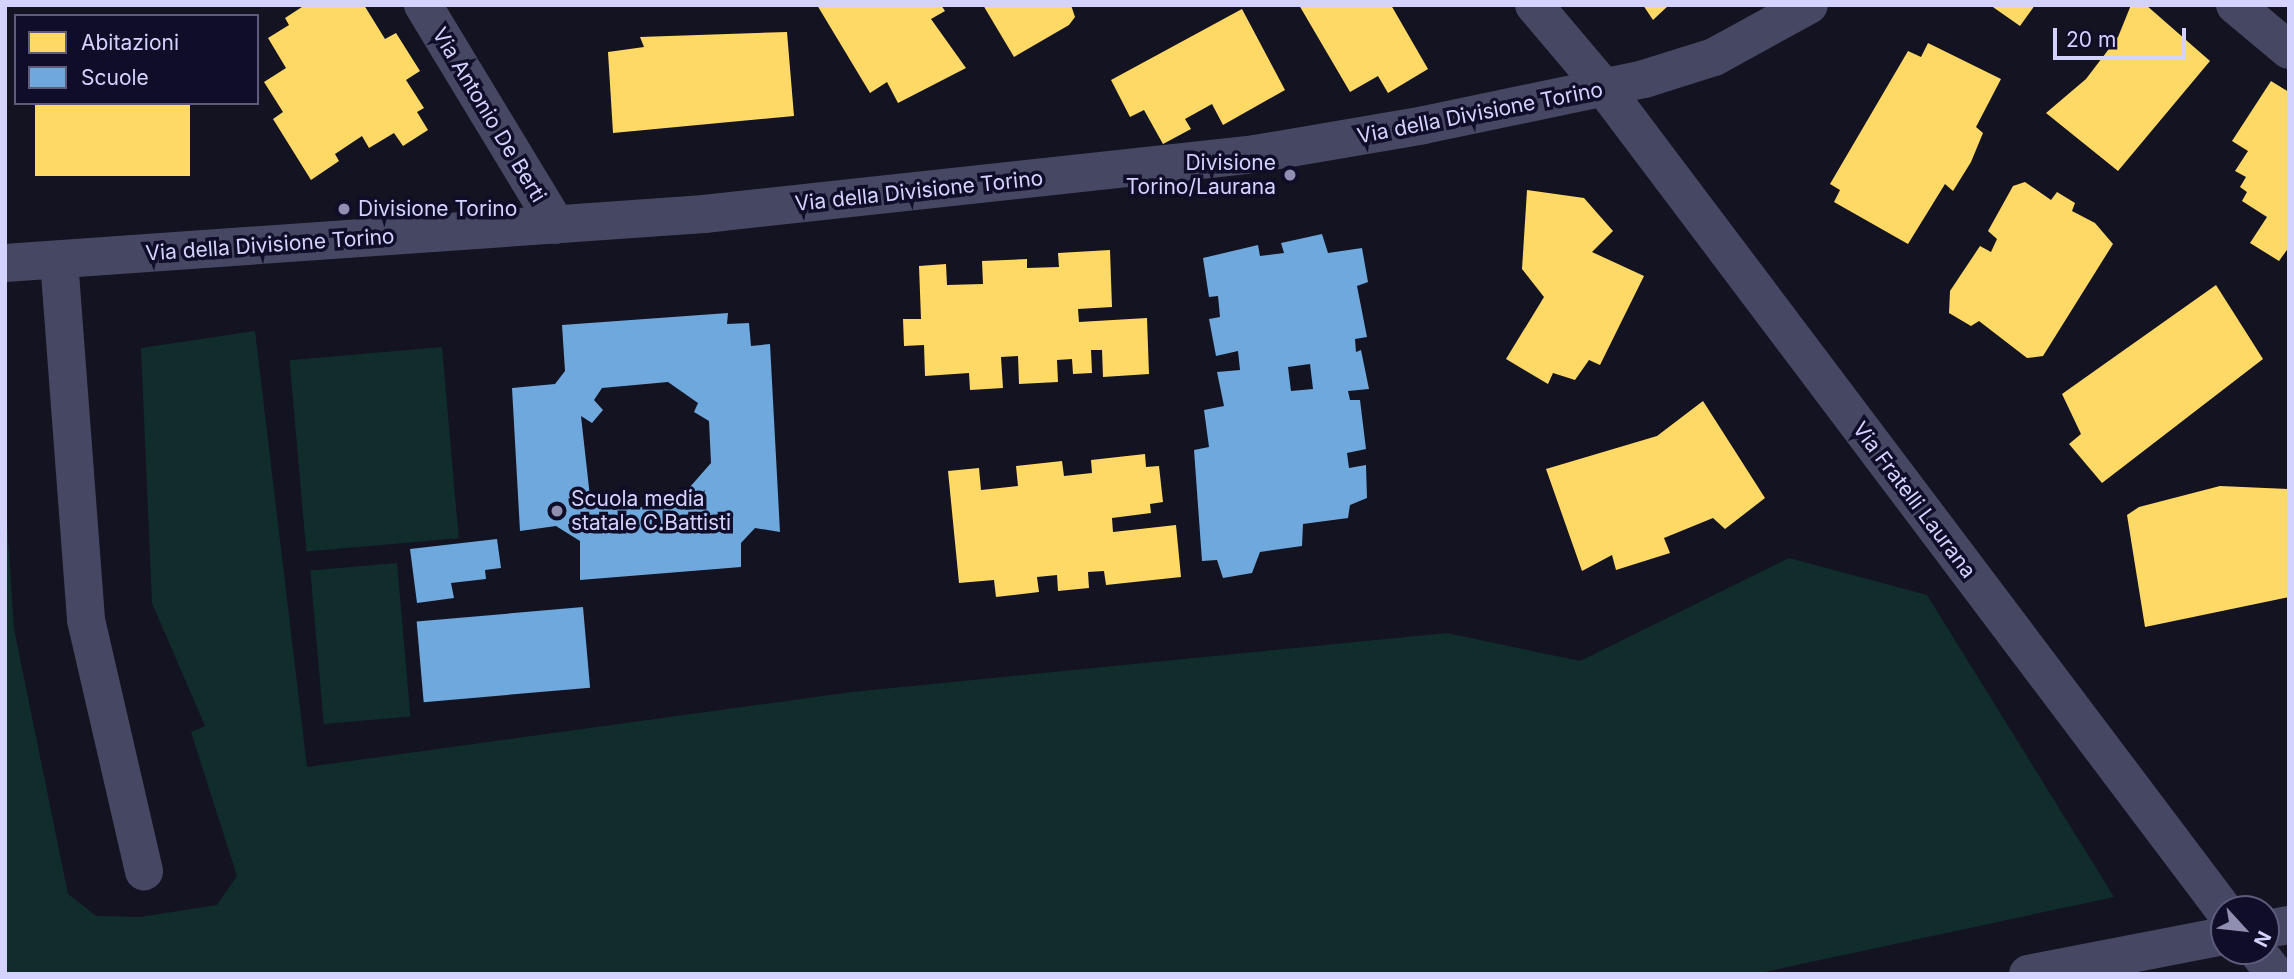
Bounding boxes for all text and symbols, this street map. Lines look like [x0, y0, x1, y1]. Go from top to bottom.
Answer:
legend [14, 14, 259, 105]
scale bar [2056, 14, 2189, 58]
street label: Via Antonio De Berti [427, 23, 551, 207]
text: 20 m [2066, 27, 2116, 52]
text: Abitazioni [81, 30, 179, 55]
text: Scuole [81, 65, 149, 90]
street label: Via della Divisione Torino [1355, 77, 1605, 149]
place label: Divisione Torino/Laurana [1126, 150, 1276, 200]
street label: Via della Divisione Torino [794, 165, 1044, 217]
marker: Divisione Torino/Laurana [1282, 167, 1298, 183]
place label: Divisione Torino [358, 196, 517, 222]
marker: Divisione Torino [336, 201, 352, 217]
street label: Via della Divisione Torino [145, 224, 395, 266]
street label: Via Fratelli Laurana [1847, 417, 1981, 583]
place label: Scuola media statale C.Battisti [571, 486, 731, 536]
marker: Scuola media statale C.Battisti [549, 503, 565, 519]
north arrow [2210, 895, 2280, 965]
text: N [2249, 927, 2276, 951]

